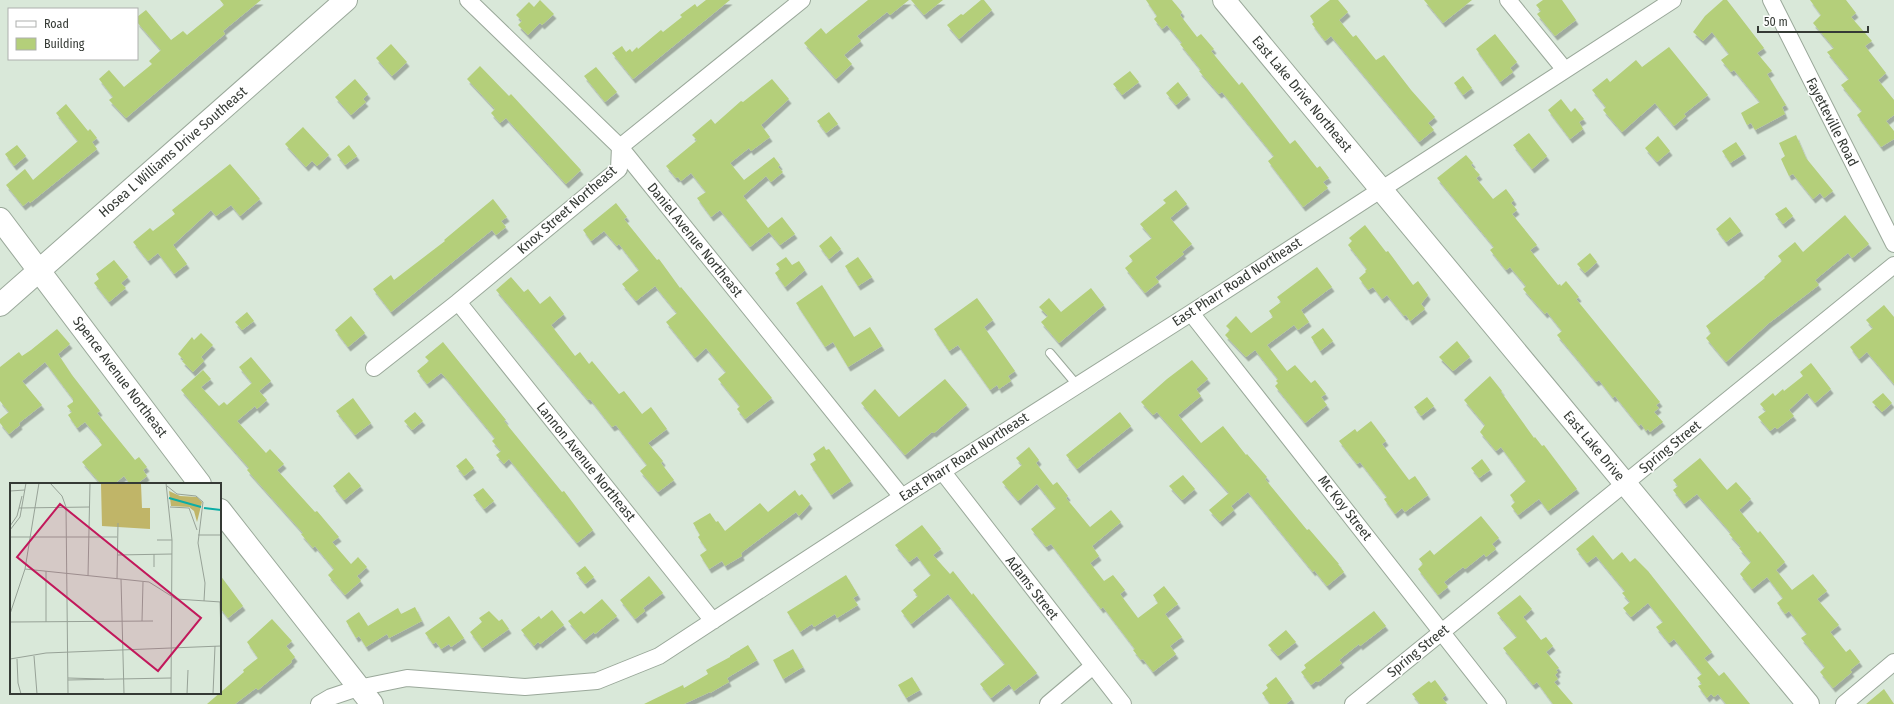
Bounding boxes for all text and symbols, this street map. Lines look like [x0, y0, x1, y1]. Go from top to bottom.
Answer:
legend [8, 8, 138, 60]
scale bar [1758, 8, 1868, 34]
text: 50 m [1764, 15, 1788, 29]
text: Road [44, 17, 69, 31]
street label: East Lake Drive Northeast [1248, 32, 1356, 156]
text: Building [44, 37, 85, 51]
street label: Fayetteville Road [1802, 75, 1862, 169]
street label: Hosea L Williams Drive Southeast [95, 83, 251, 221]
street label: Knox Street Northeast [514, 162, 620, 258]
street label: Daniel Avenue Northeast [644, 180, 746, 301]
street label: East Pharr Road Northeast [1169, 234, 1305, 330]
street label: Spence Avenue Northeast [69, 313, 171, 441]
street label: Lannon Avenue Northeast [533, 399, 639, 525]
street label: East Lake Drive [1560, 408, 1628, 485]
street label: East Pharr Road Northeast [896, 409, 1032, 505]
street label: Spring Street [1636, 417, 1705, 477]
street label: Mc Koy Street [1314, 472, 1376, 544]
inset map [10, 483, 221, 694]
street label: Adams Street [1002, 553, 1062, 624]
street label: Spring Street [1384, 621, 1453, 681]

